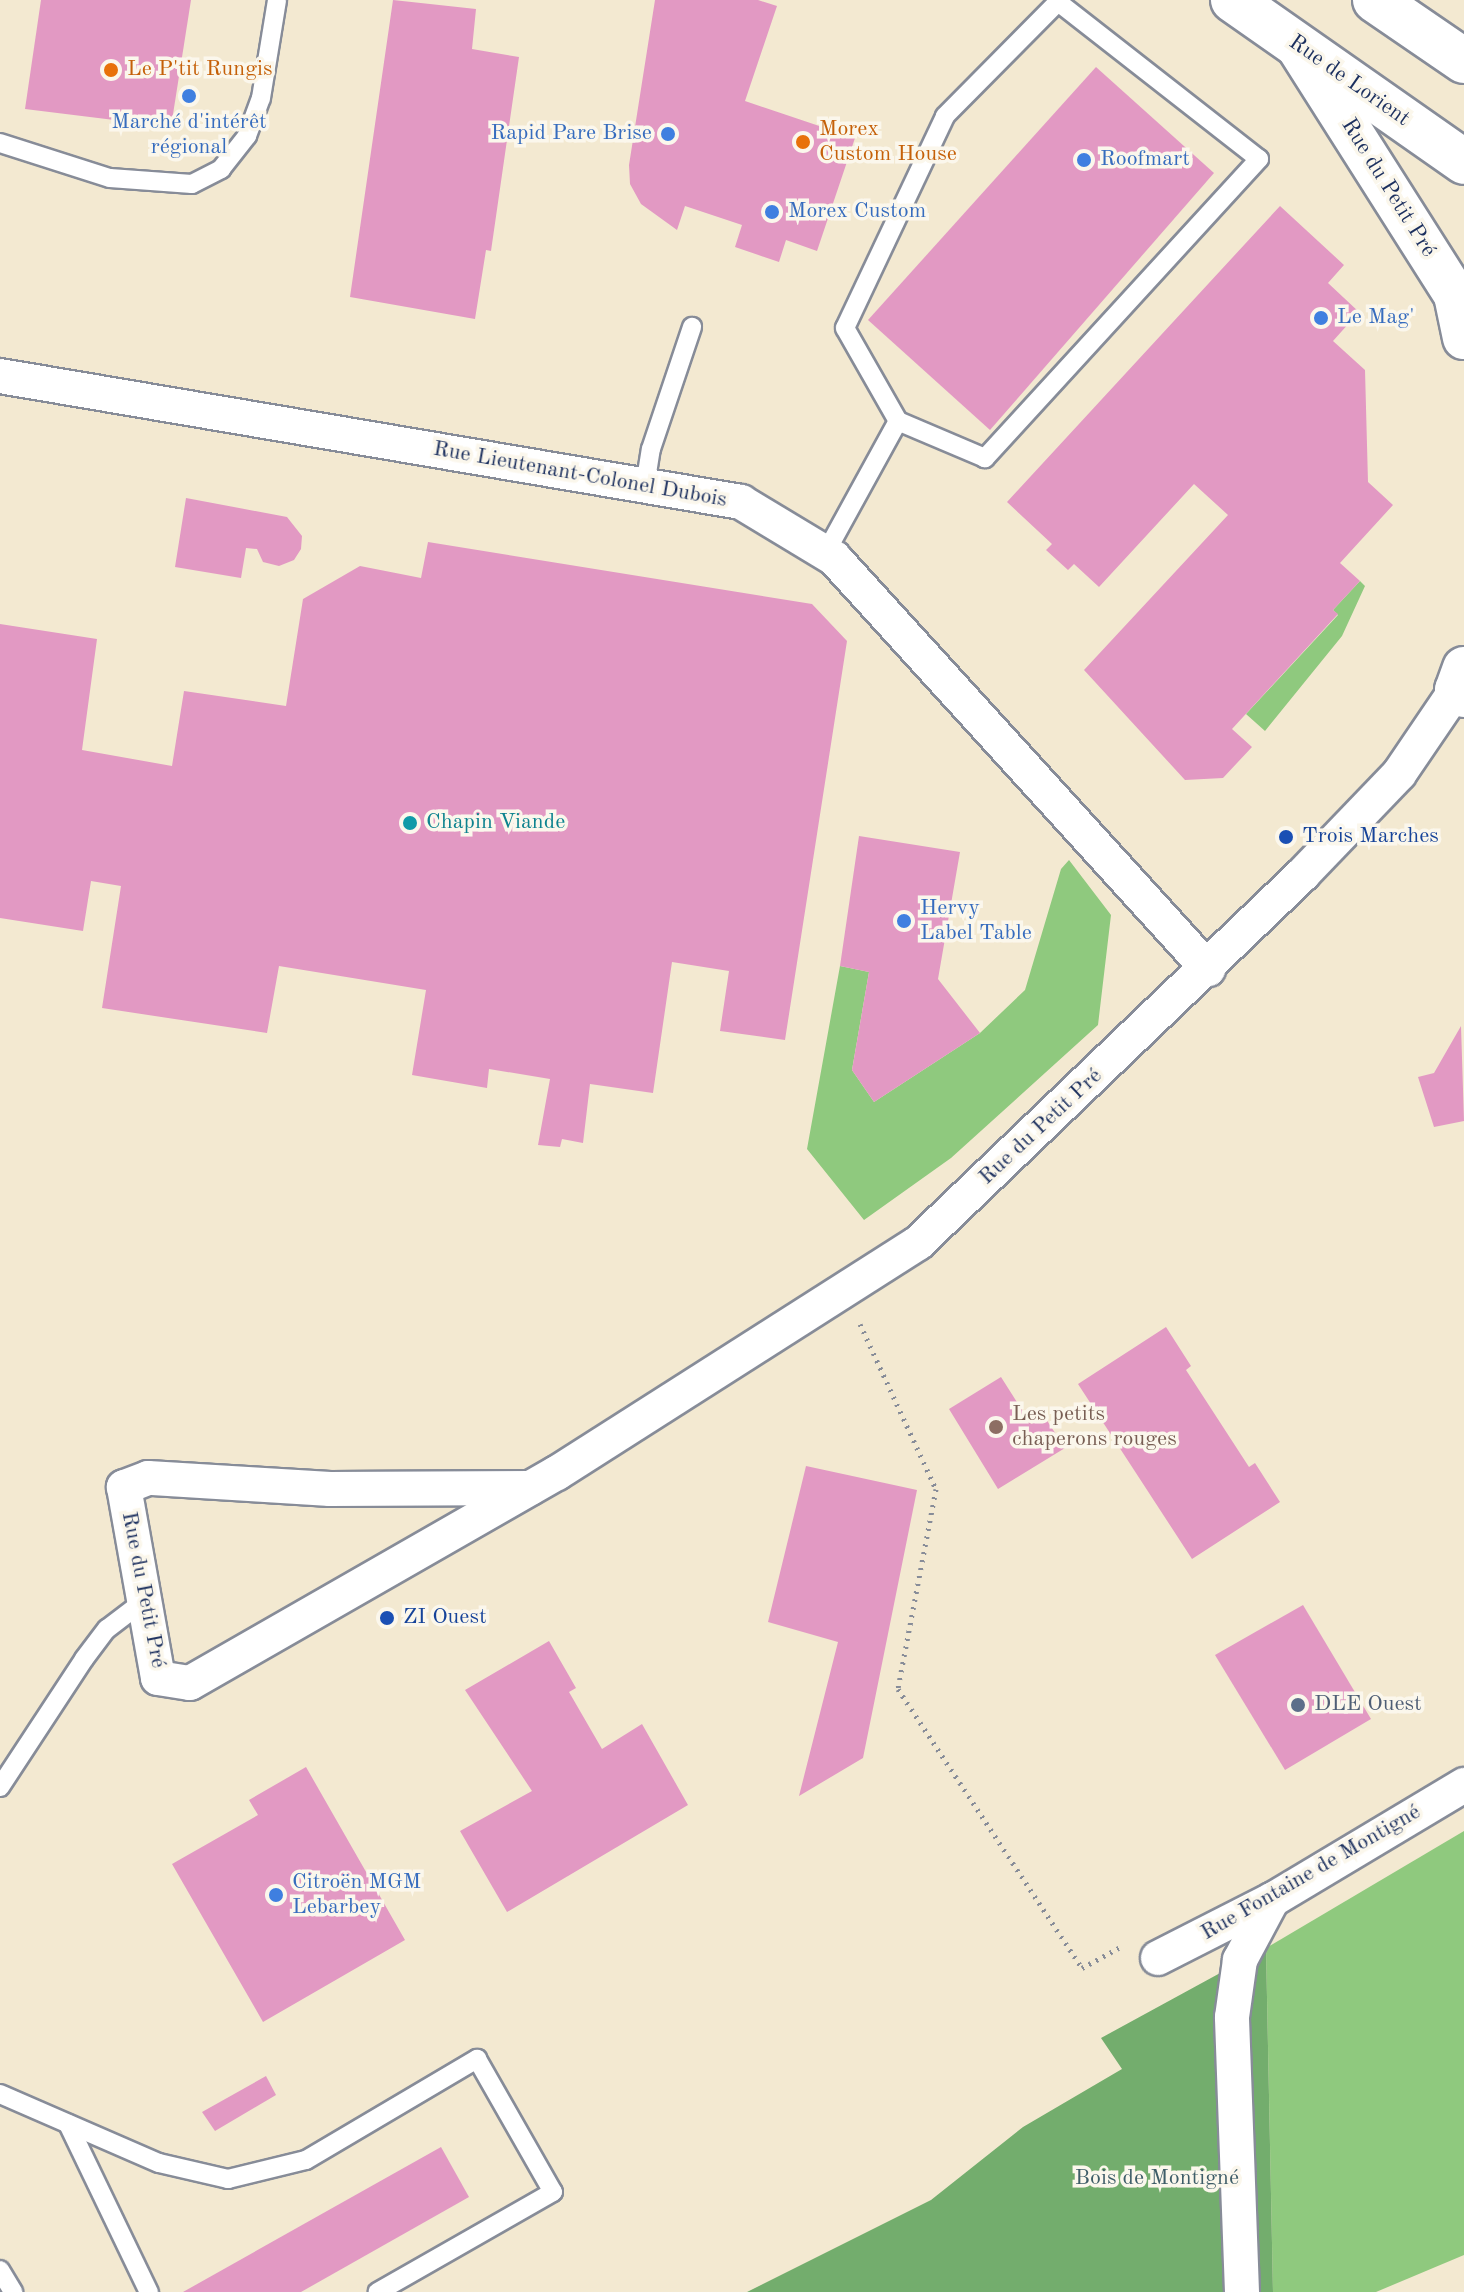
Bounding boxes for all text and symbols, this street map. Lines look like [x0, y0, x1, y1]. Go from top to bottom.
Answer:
street label: Rue de Lorient [1283, 30, 1415, 132]
place label: Le P'tit Rungis [127, 57, 273, 83]
marker: Le P'tit Rungis [102, 61, 120, 79]
marker: Marché d'intérêt régional [180, 87, 198, 105]
place label: Marché d'intérêt régional [111, 109, 267, 160]
street label: Rue du Petit Pré [1335, 114, 1441, 262]
place label: Morex Custom House [819, 116, 957, 168]
place label: Rapid Pare Brise [490, 121, 652, 147]
marker: Rapid Pare Brise [659, 125, 677, 143]
marker: Morex Custom House [794, 133, 812, 151]
place label: Roofmart [1100, 147, 1190, 173]
marker: Roofmart [1075, 151, 1093, 169]
place label: Morex Custom [788, 199, 926, 225]
marker: Morex Custom [763, 203, 781, 221]
place label: Le Mag' [1337, 305, 1414, 331]
marker: Le Mag' [1312, 309, 1330, 327]
street label: Rue Lieutenant-Colonel Dubois [431, 436, 729, 514]
place label: Chapin Viande [426, 810, 565, 836]
marker: Chapin Viande [401, 814, 419, 832]
place label: Trois Marches [1302, 824, 1439, 850]
marker: Trois Marches [1277, 828, 1295, 846]
place label: Hervy Label Table [920, 895, 1032, 946]
marker: Hervy Label Table [895, 912, 913, 930]
street label: Rue du Petit Pré [974, 1063, 1108, 1191]
place label: Les petits chaperons rouges [1012, 1401, 1177, 1452]
marker: Les petits chaperons rouges [987, 1418, 1005, 1436]
street label: Rue du Petit Pré [115, 1510, 171, 1670]
place label: ZI Ouest [403, 1605, 487, 1631]
marker: ZI Ouest [378, 1609, 396, 1627]
place label: DLE Ouest [1314, 1692, 1422, 1718]
marker: DLE Ouest [1289, 1696, 1307, 1714]
street label: Rue Fontaine de Montigné [1197, 1799, 1425, 1947]
place label: Citroën MGM Lebarbey [292, 1869, 421, 1920]
marker: Citroën MGM Lebarbey [267, 1886, 285, 1904]
park label: Bois de Montigné [1075, 2166, 1239, 2192]

